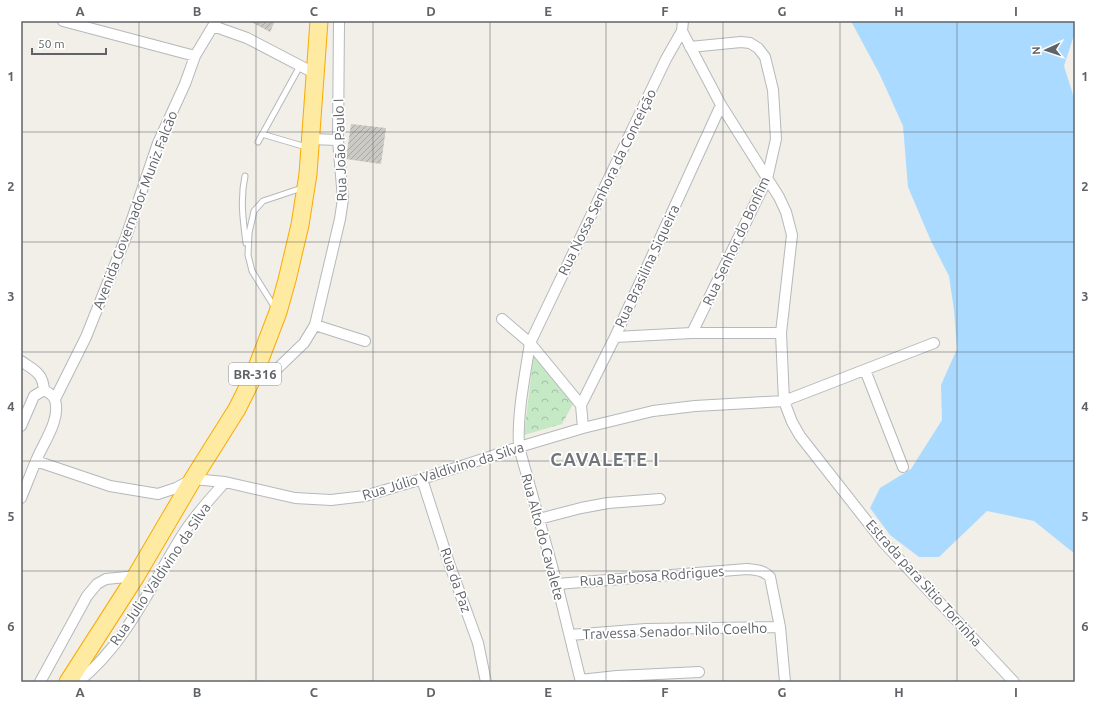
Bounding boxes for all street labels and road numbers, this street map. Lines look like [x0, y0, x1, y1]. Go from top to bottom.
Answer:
street label: Rua Nossa Senhora da Conceição [555, 86, 659, 278]
street label: Rua João Paulo I [330, 98, 350, 202]
street label: Avenida Governador Muniz Falcão [90, 108, 180, 312]
street label: Rua Senhor do Bonfim [699, 174, 773, 308]
street label: Rua Brasilina Siqueira [611, 202, 683, 330]
road number: BR-316 [229, 363, 281, 385]
street label: Rua Júlio Valdivino da Silva [360, 439, 526, 503]
street label: Rua Alto do Cavalete [518, 472, 568, 602]
street label: Rua Julio Valdivino da Silva [106, 500, 214, 648]
street label: Estrada para Sitio Torrinha [863, 516, 985, 650]
street label: Rua da Paz [437, 545, 475, 615]
street label: Rua Barbosa Rodrigues [579, 563, 725, 589]
street label: Travessa Senador Nilo Coelho [582, 620, 768, 642]

